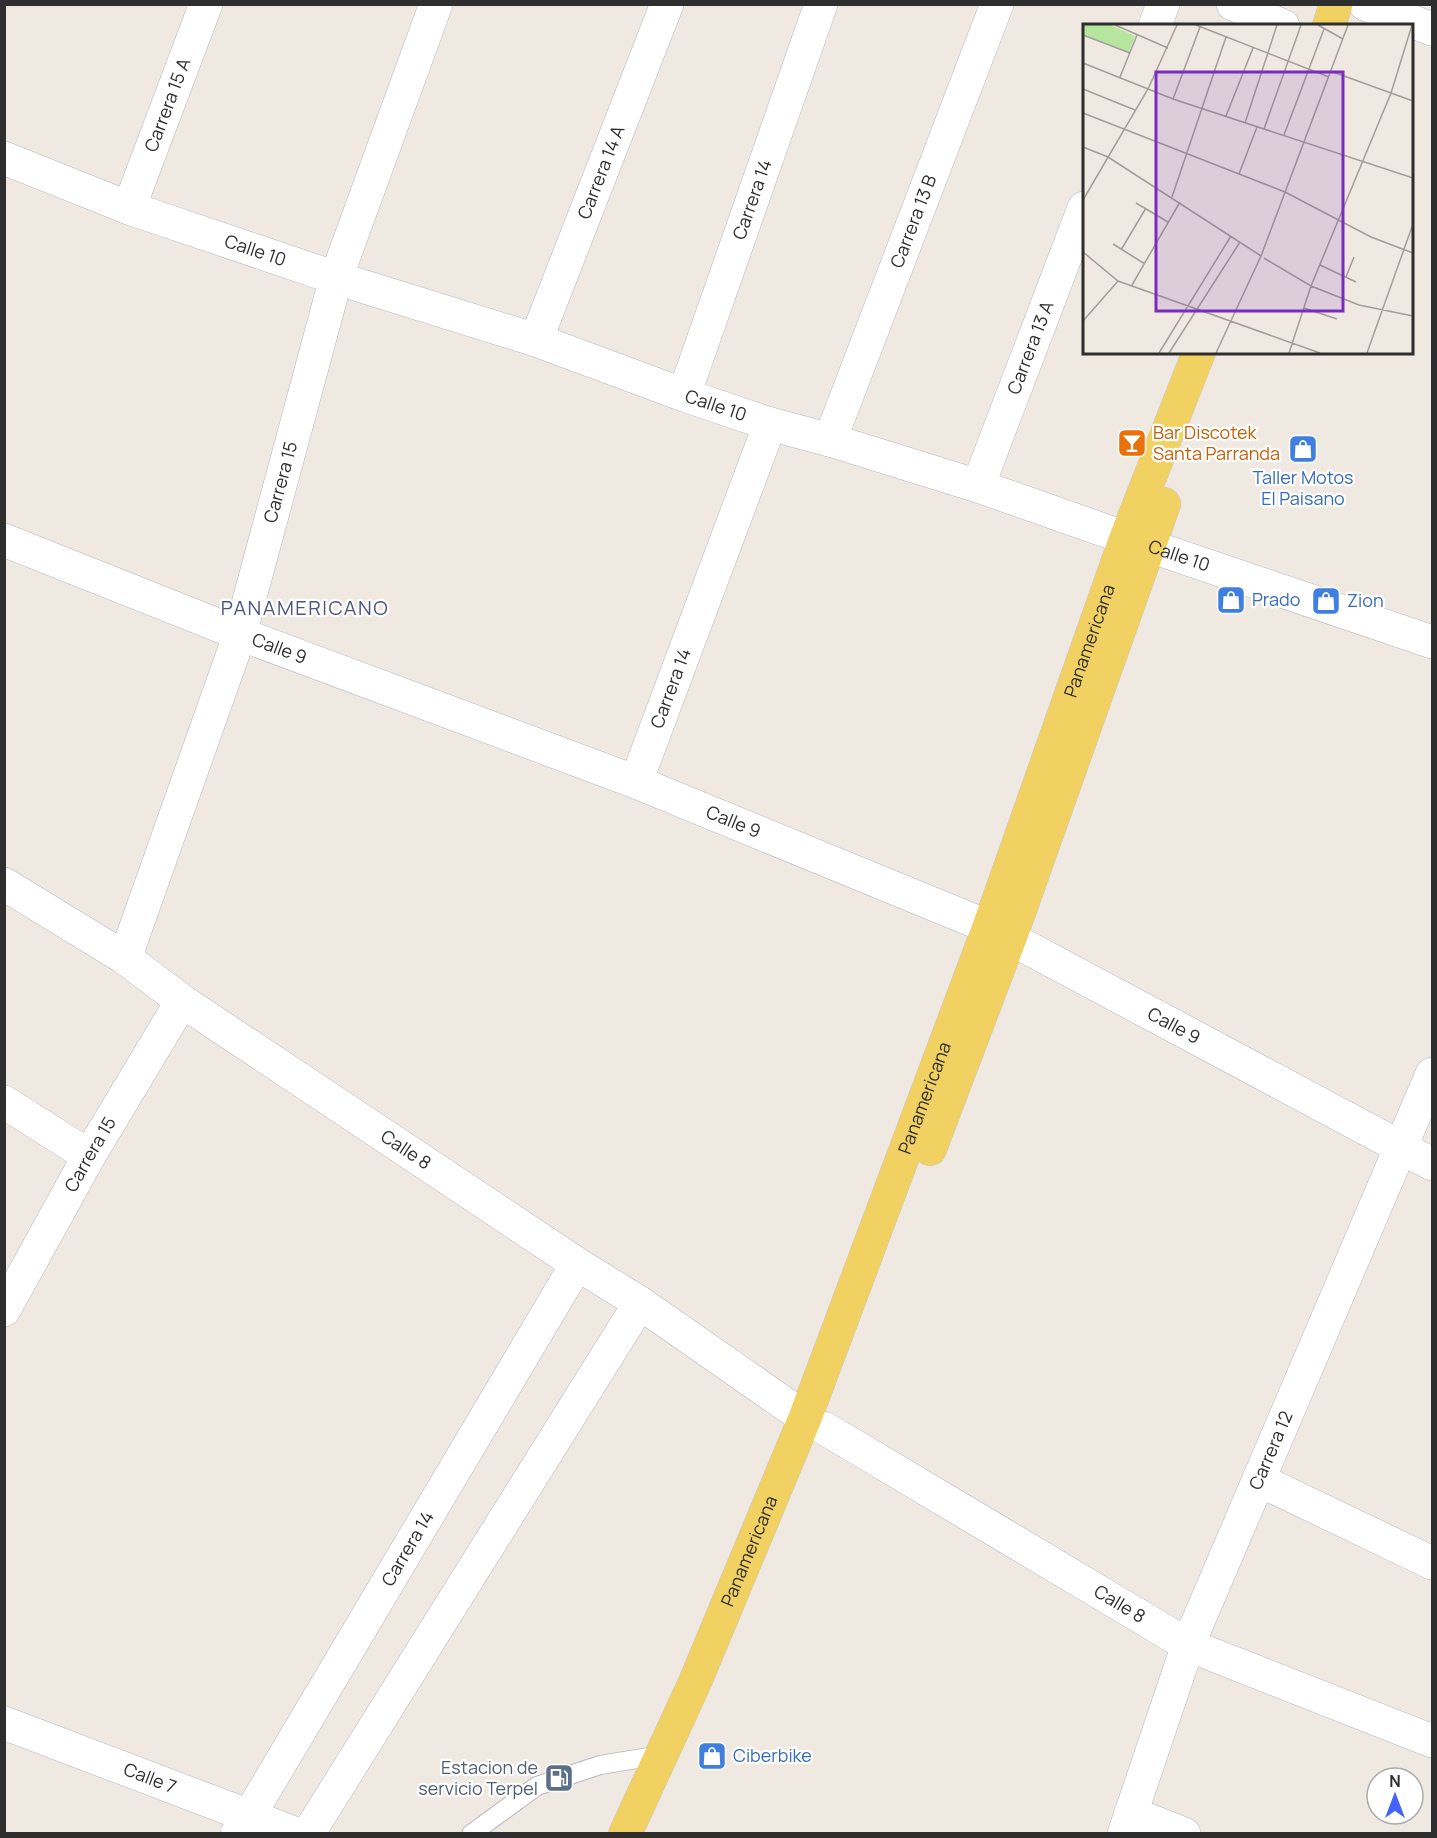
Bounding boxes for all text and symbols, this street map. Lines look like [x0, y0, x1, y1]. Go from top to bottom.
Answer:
inset map [1083, 24, 1413, 354]
street label: Carrera 15 A [138, 54, 196, 155]
street label: Carrera 14 A [571, 121, 630, 222]
street label: Carrera 14 [726, 156, 777, 243]
street label: Carrera 13 B [884, 171, 941, 271]
street label: Calle 10 [222, 228, 290, 271]
street label: Carrera 13 A [1001, 297, 1059, 397]
street label: Calle 10 [682, 383, 750, 426]
place label: Bar Discotek Santa Parranda [1153, 420, 1280, 465]
bar icon: Bar Discotek Santa Parranda [1116, 427, 1148, 459]
shop icon: Taller Motos El Paisano [1287, 433, 1319, 465]
street label: Carrera 15 [258, 439, 302, 525]
place label: Taller Motos El Paisano [1252, 465, 1354, 510]
street label: Calle 10 [1145, 534, 1213, 577]
street label: Panamericana [1058, 581, 1120, 700]
shop icon: Prado [1215, 584, 1247, 616]
shop icon: Zion [1310, 585, 1342, 617]
place label: Prado [1252, 587, 1300, 611]
place label: Zion [1347, 588, 1384, 612]
district label: PANAMERICANO [221, 594, 389, 621]
street label: Calle 9 [249, 627, 310, 669]
street label: Carrera 14 [644, 645, 696, 731]
street label: Calle 9 [703, 799, 764, 843]
street label: Calle 9 [1144, 1001, 1205, 1049]
street label: Panamericana [892, 1038, 956, 1157]
street label: Carrera 15 [58, 1112, 121, 1196]
street label: Calle 8 [376, 1124, 436, 1175]
street label: Carrera 12 [1243, 1407, 1298, 1493]
street label: Panamericana [715, 1492, 782, 1610]
street label: Carrera 14 [375, 1506, 439, 1590]
street label: Calle 8 [1090, 1579, 1150, 1628]
shop icon: Ciberbike [696, 1740, 728, 1772]
place label: Ciberbike [733, 1743, 812, 1767]
place label: Estacion de servicio Terpel [418, 1755, 538, 1800]
street label: Calle 7 [120, 1757, 180, 1798]
fuel station icon: Estacion de servicio Terpel [543, 1762, 575, 1794]
north arrow [1365, 1766, 1425, 1826]
text: N [1389, 1770, 1401, 1792]

